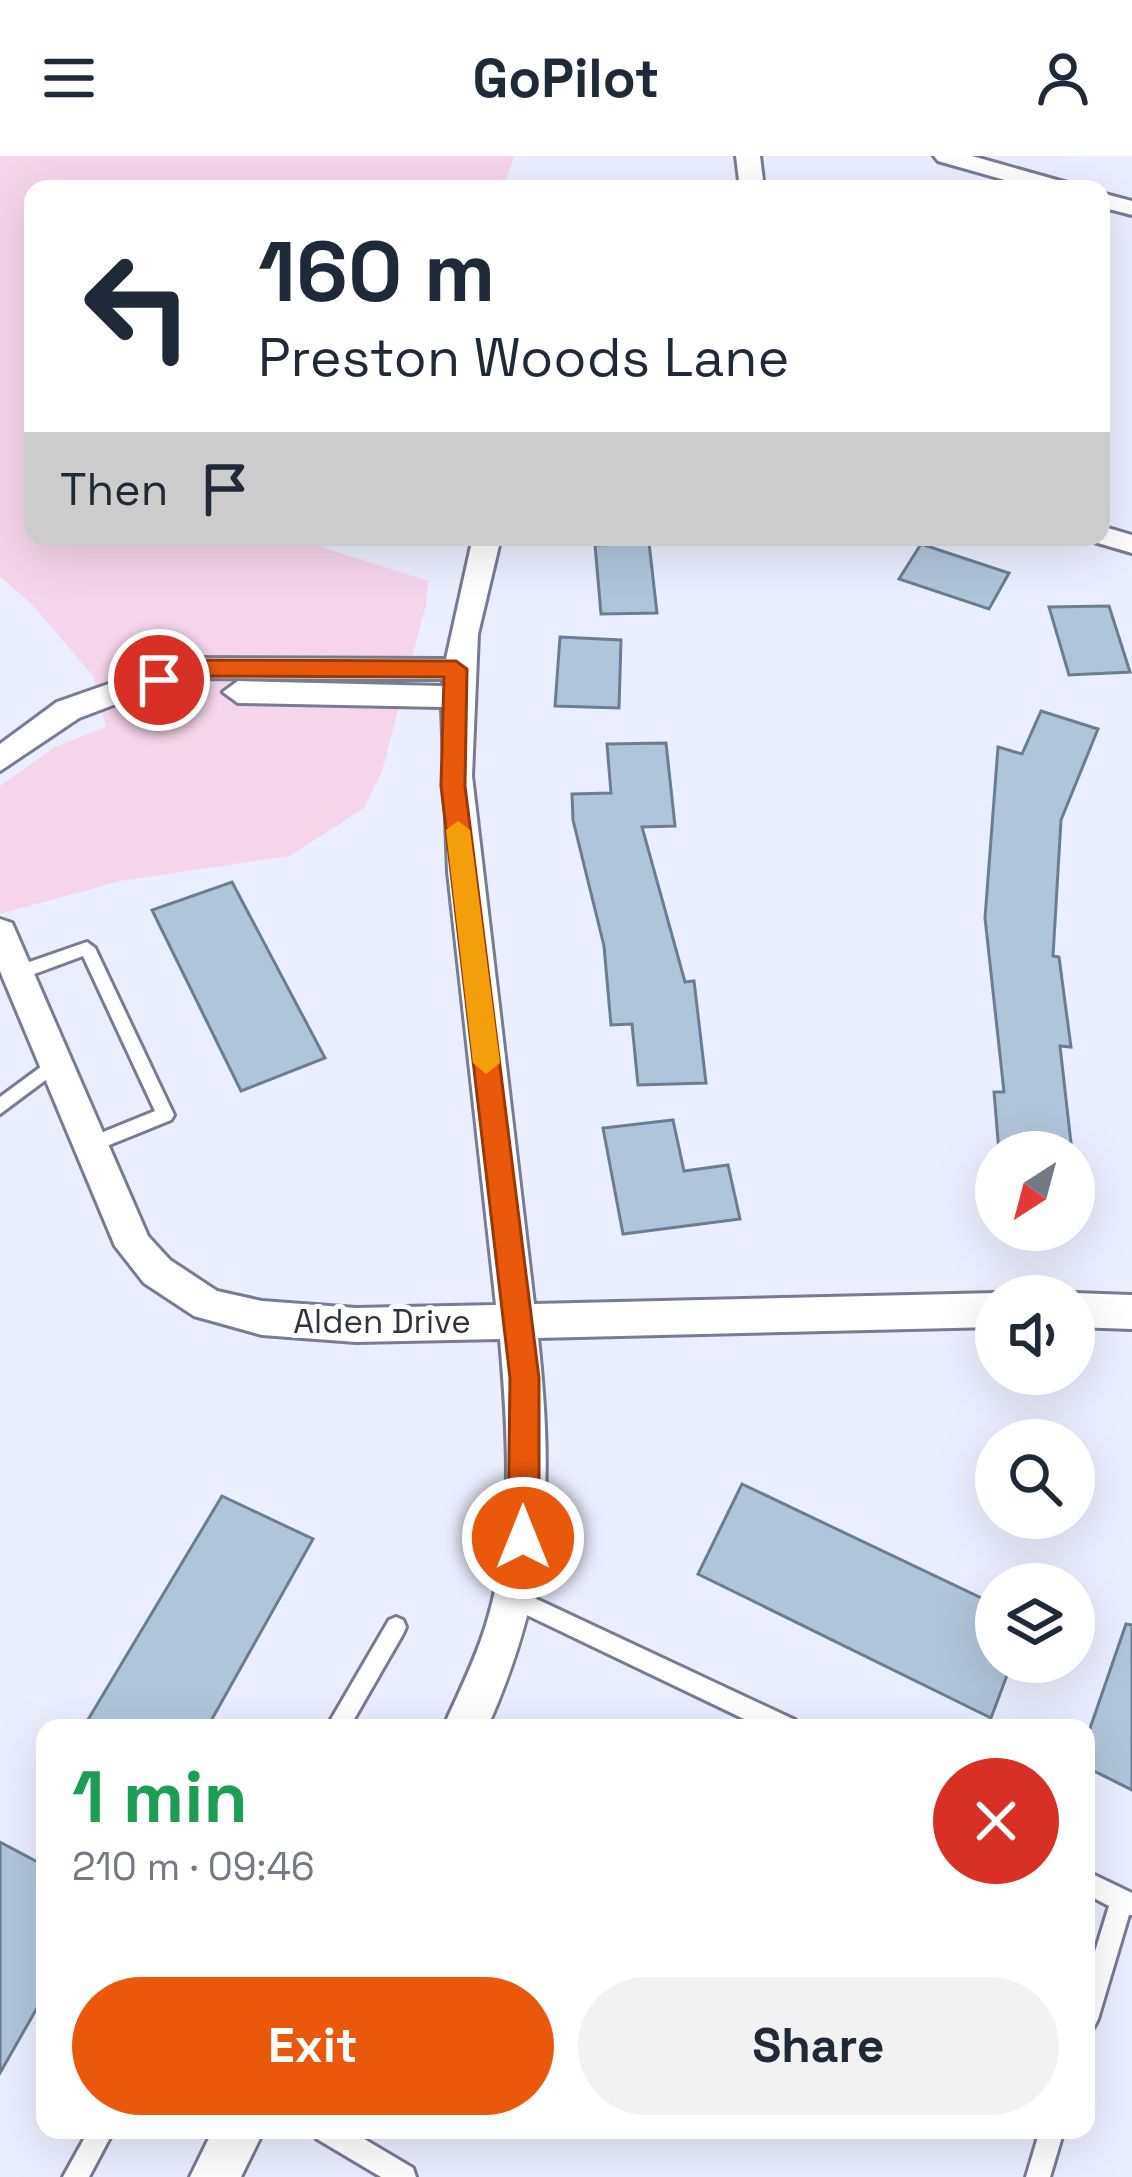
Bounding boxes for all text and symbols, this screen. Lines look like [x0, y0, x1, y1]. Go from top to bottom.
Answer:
text: GoPilot [473, 44, 659, 113]
icon: menu [36, 45, 102, 111]
icon: person [1030, 45, 1096, 111]
text: 160 m [258, 218, 495, 326]
icon: left [60, 228, 216, 384]
text: Preston Woods Lane [258, 323, 789, 392]
icon: arrive [192, 456, 258, 522]
text: Then [60, 461, 168, 518]
pin [108, 629, 210, 731]
icon: arrive [126, 647, 192, 713]
north arrow [975, 1131, 1095, 1251]
map controls [975, 1131, 1095, 1683]
button: sound [975, 1275, 1095, 1395]
street label: Alden Drive [293, 1301, 471, 1343]
button: search [975, 1419, 1095, 1539]
position arrow [460, 1475, 586, 1601]
button: layers [975, 1563, 1095, 1683]
text: 1 min [72, 1751, 248, 1843]
button: close [933, 1758, 1059, 1884]
text: 210 m · 09:46 [72, 1842, 315, 1891]
button: Exit [72, 1977, 554, 2115]
button: Share [578, 1977, 1059, 2115]

